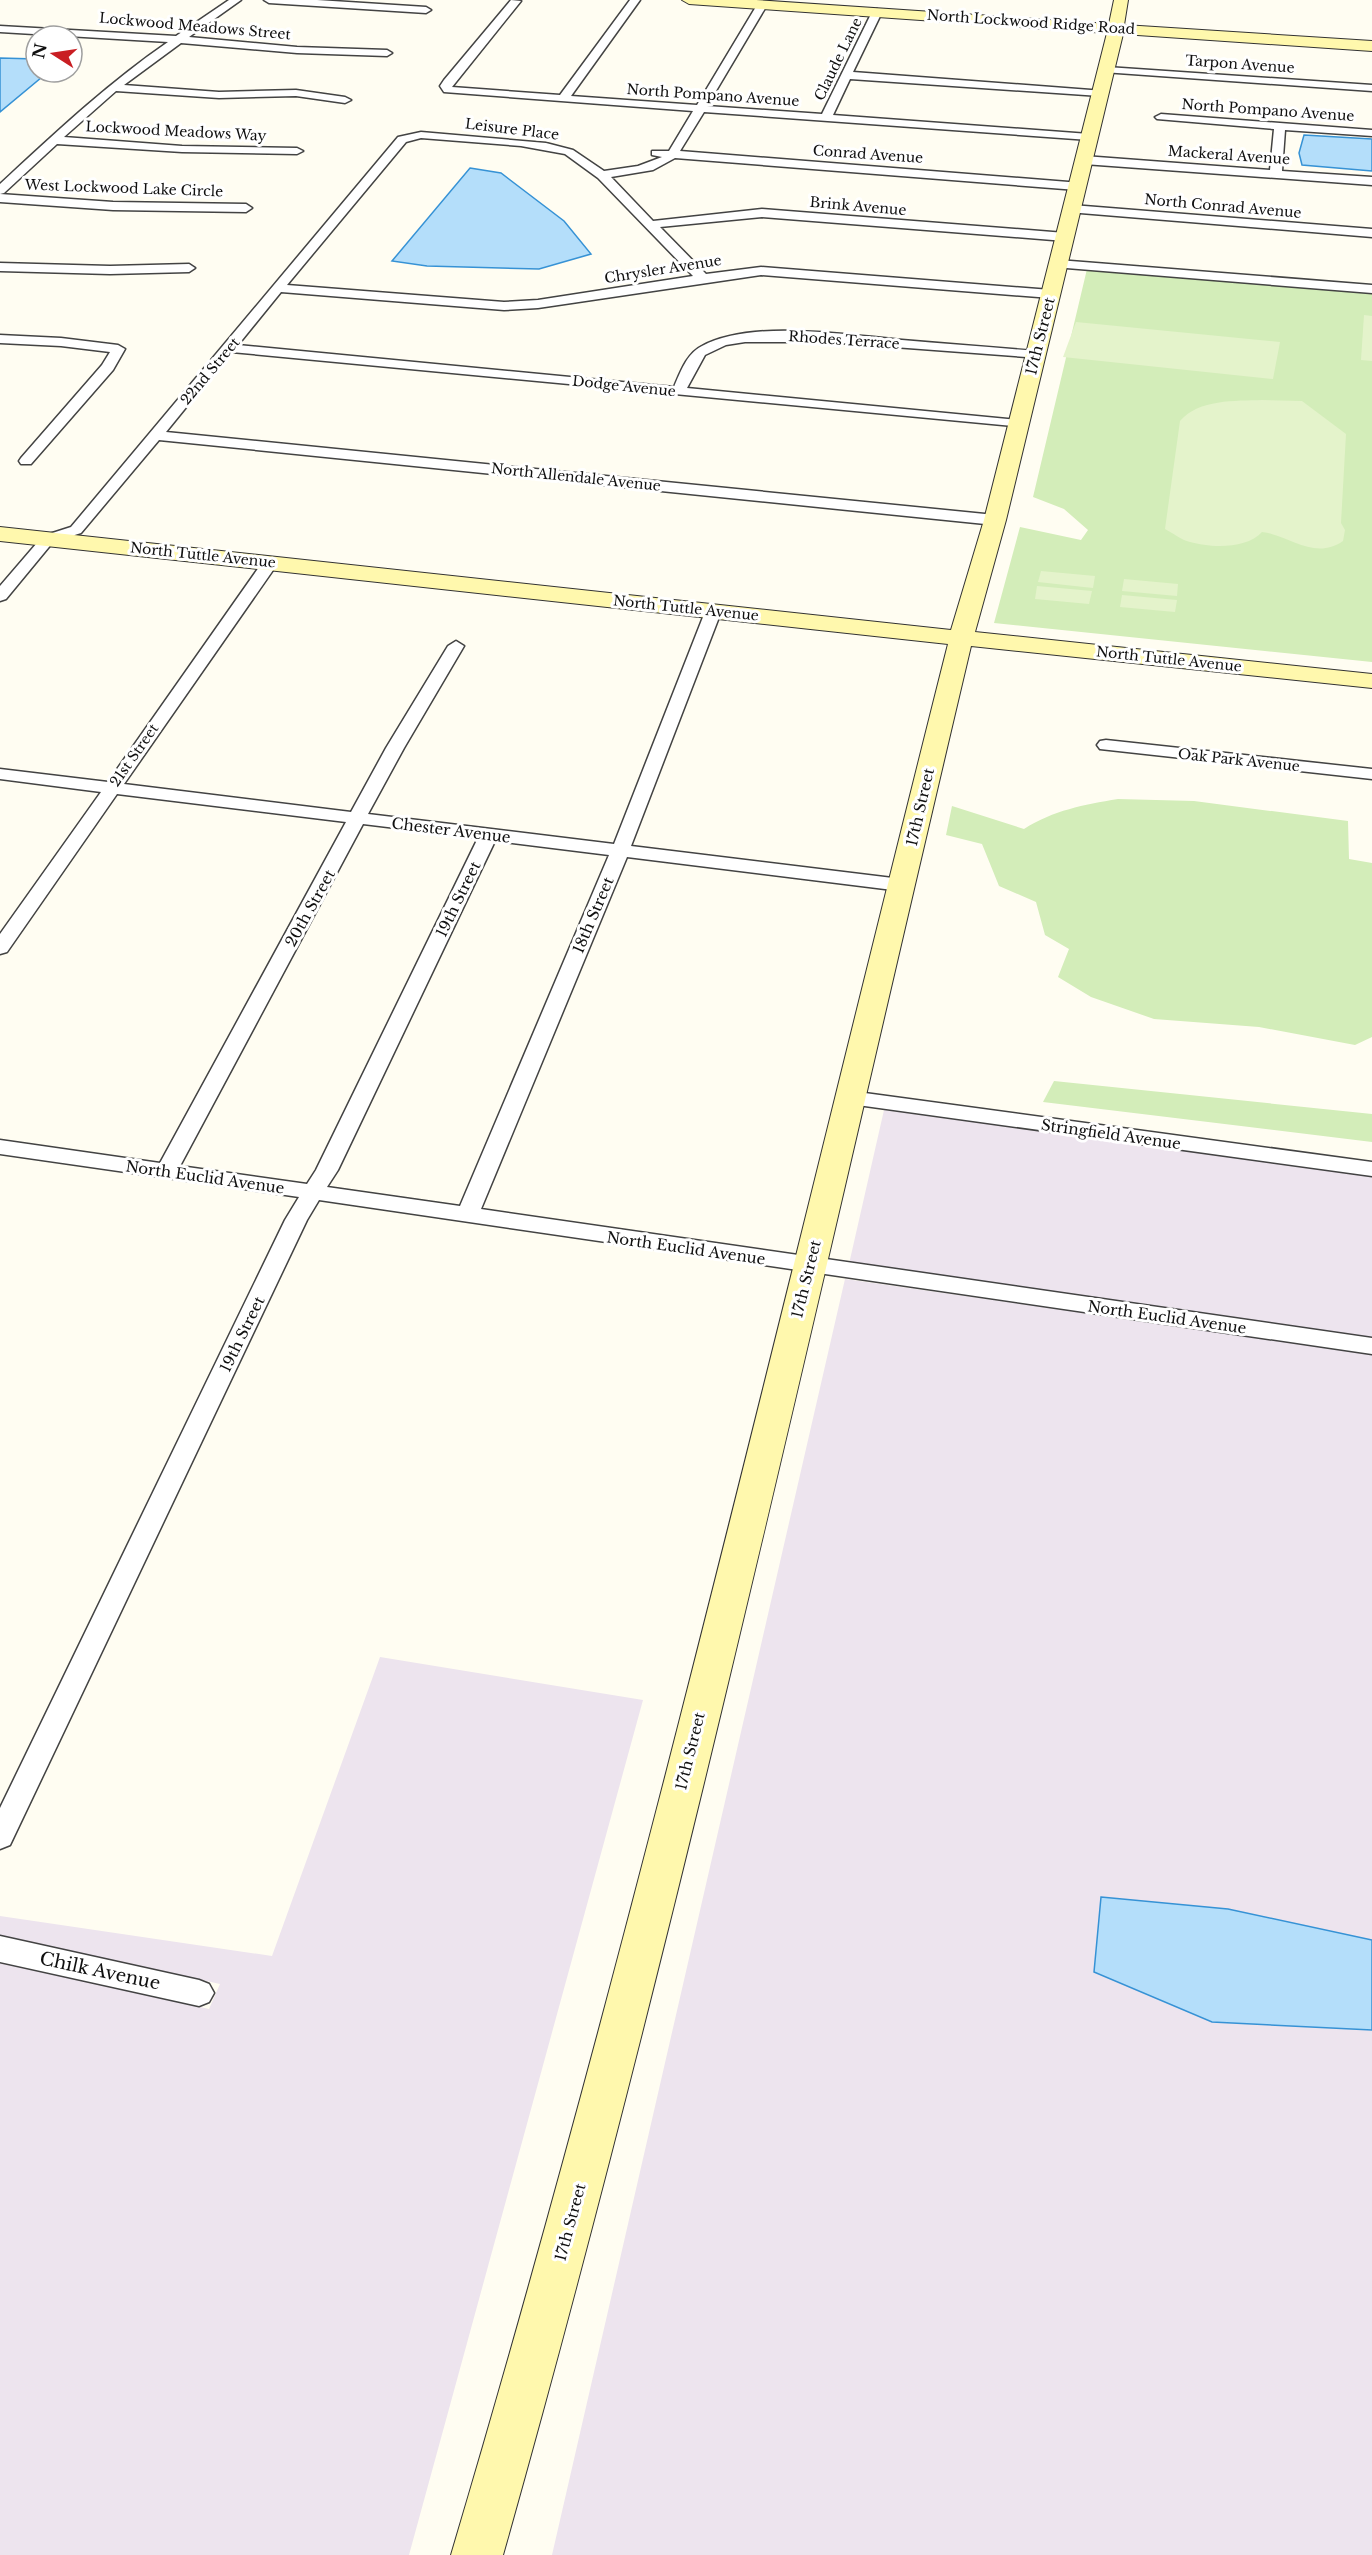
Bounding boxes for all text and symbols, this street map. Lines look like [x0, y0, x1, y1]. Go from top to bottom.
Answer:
street label: North Lockwood Ridge Road [926, 6, 1136, 38]
street label: Lockwood Meadows Street [98, 9, 292, 43]
street label: Claude Lane [810, 15, 866, 103]
north arrow [24, 24, 84, 84]
text: N [28, 41, 51, 60]
street label: Tarpon Avenue [1185, 51, 1295, 77]
street label: North Pompano Avenue [626, 80, 800, 110]
street label: North Pompano Avenue [1181, 95, 1355, 125]
street label: Leisure Place [464, 114, 560, 144]
street label: Lockwood Meadows Way [85, 117, 267, 145]
street label: Conrad Avenue [812, 141, 924, 167]
street label: Mackeral Avenue [1167, 142, 1291, 168]
street label: West Lockwood Lake Circle [23, 176, 224, 200]
street label: North Conrad Avenue [1144, 190, 1302, 222]
street label: Brink Avenue [809, 193, 907, 219]
street label: Chrysler Avenue [603, 251, 723, 287]
street label: 17th Street [1021, 295, 1059, 377]
street label: Rhodes Terrace [788, 327, 900, 353]
street label: 22nd Street [177, 333, 244, 408]
street label: Dodge Avenue [571, 372, 677, 400]
street label: North Allendale Avenue [490, 459, 662, 495]
street label: North Tuttle Avenue [129, 538, 277, 572]
street label: North Tuttle Avenue [612, 591, 760, 625]
street label: North Tuttle Avenue [1095, 642, 1243, 676]
street label: 21st Street [106, 720, 163, 790]
street label: Oak Park Avenue [1177, 745, 1301, 775]
street label: 17th Street [902, 766, 938, 848]
street label: Chester Avenue [390, 813, 512, 847]
street label: 19th Street [432, 858, 485, 940]
street label: 20th Street [281, 866, 339, 950]
street label: 18th Street [568, 874, 618, 956]
street label: Stringfield Avenue [1040, 1115, 1182, 1153]
street label: North Euclid Avenue [124, 1156, 286, 1198]
street label: North Euclid Avenue [605, 1227, 767, 1269]
street label: 17th Street [787, 1238, 825, 1320]
street label: 19th Street [216, 1293, 269, 1375]
street label: North Euclid Avenue [1086, 1296, 1248, 1338]
street label: 17th Street [671, 1710, 709, 1792]
street label: Chilk Avenue [38, 1947, 162, 1995]
street label: 17th Street [551, 2181, 590, 2263]

